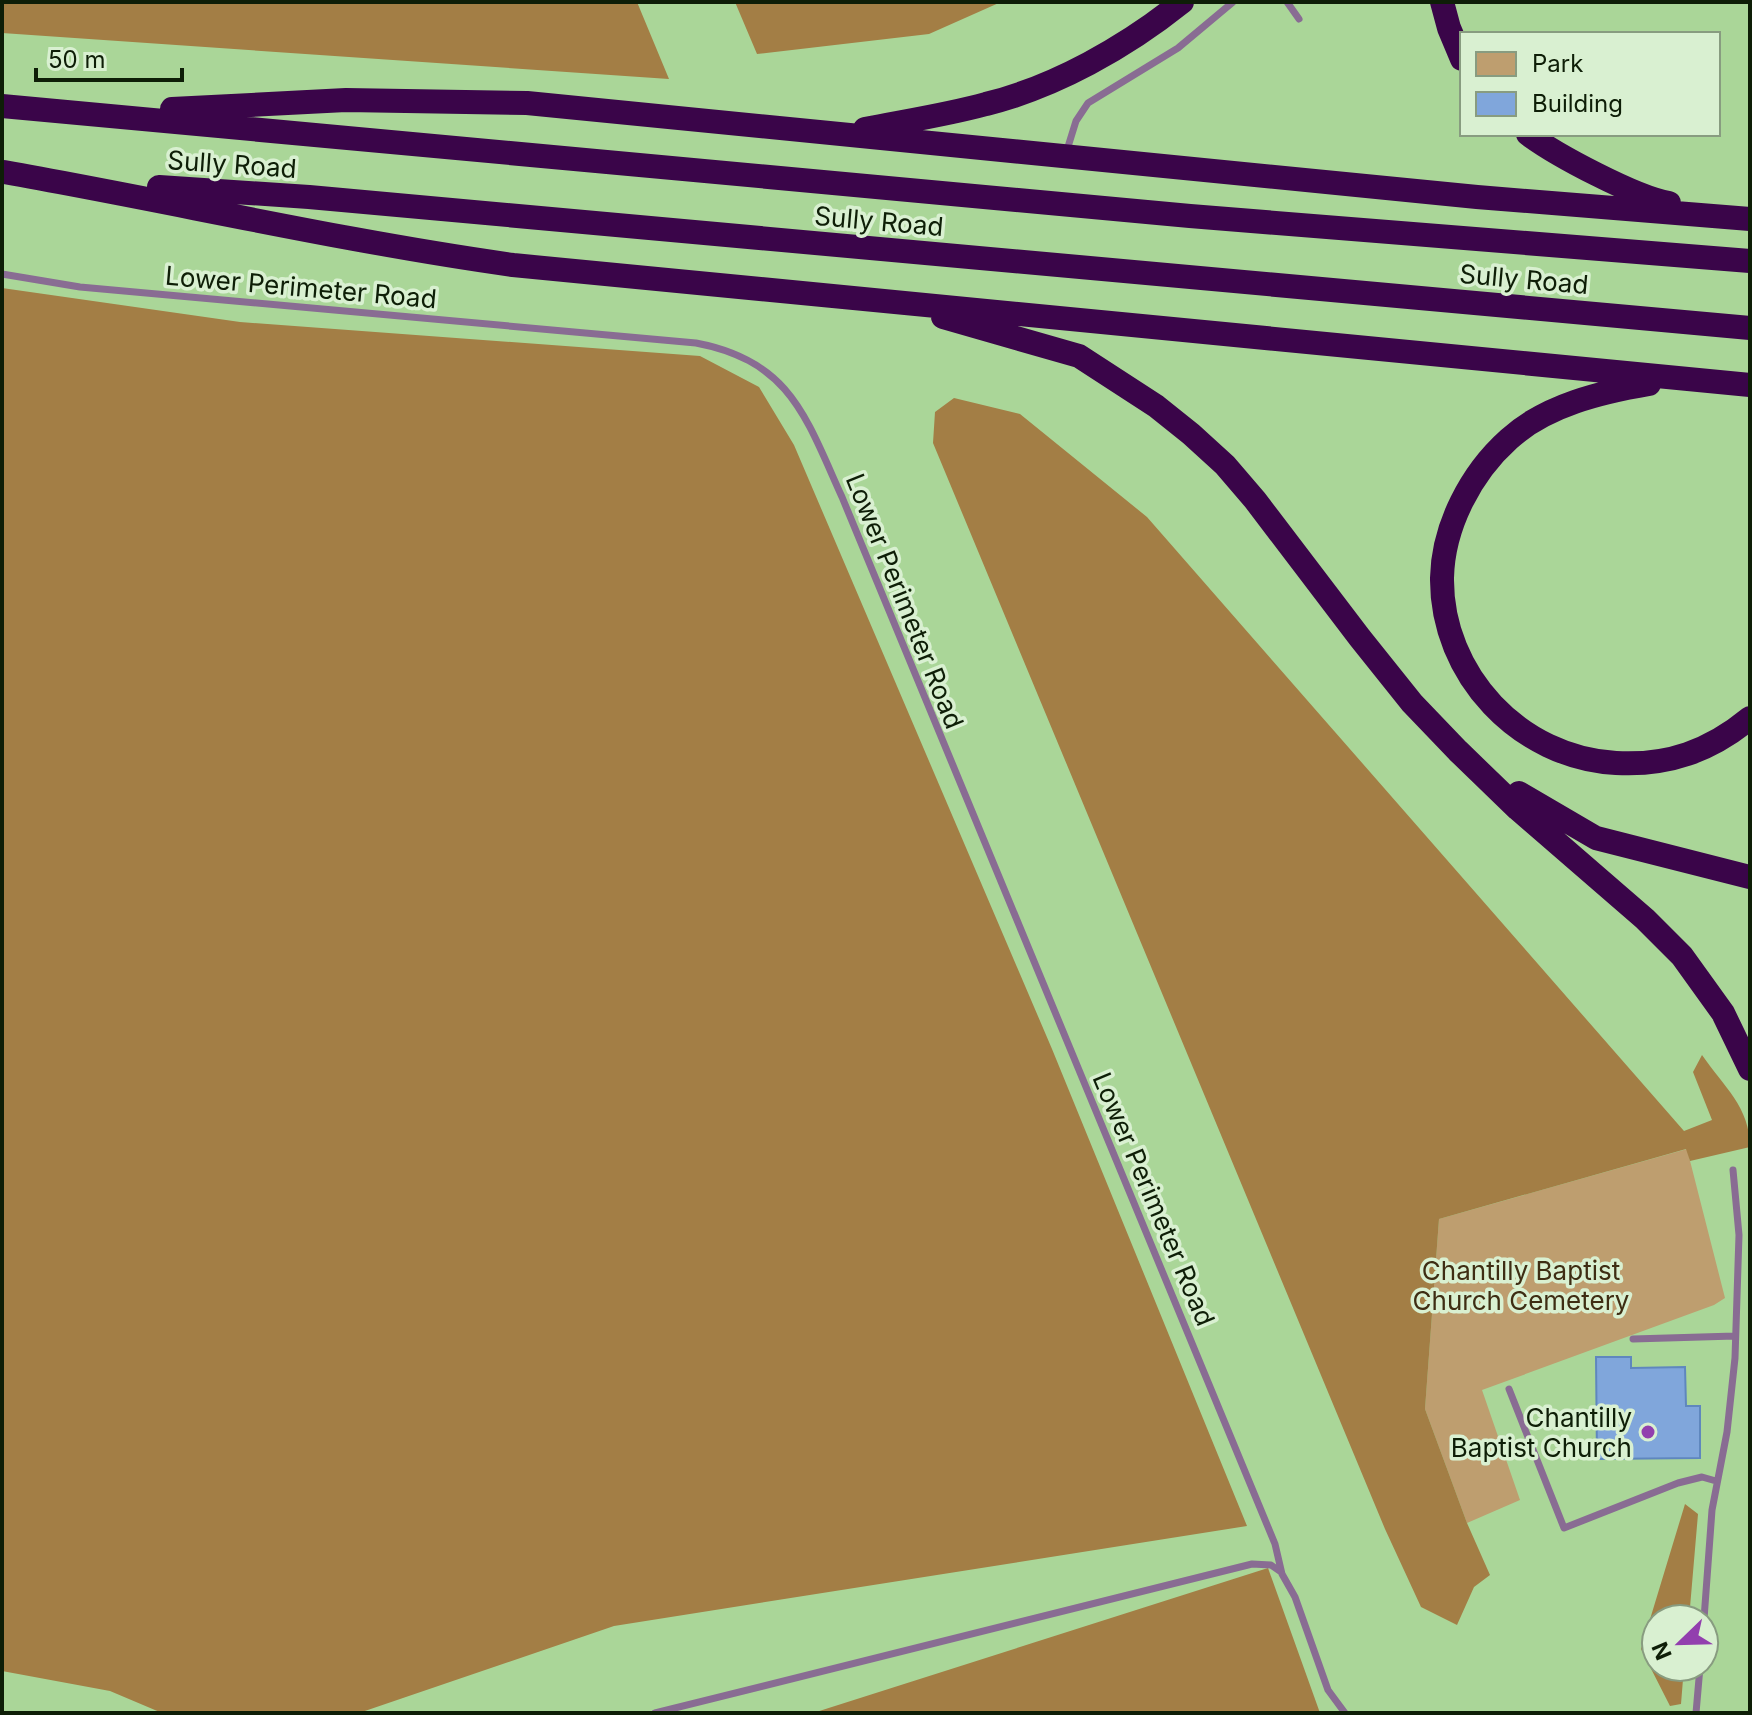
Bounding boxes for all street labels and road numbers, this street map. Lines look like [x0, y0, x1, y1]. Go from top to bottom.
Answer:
street label: Sully Road [166, 144, 298, 184]
street label: Sully Road [813, 200, 945, 242]
street label: Sully Road [1458, 258, 1590, 300]
street label: Lower Perimeter Road [164, 260, 438, 314]
street label: Lower Perimeter Road [840, 469, 970, 733]
street label: Lower Perimeter Road [1087, 1068, 1221, 1330]

